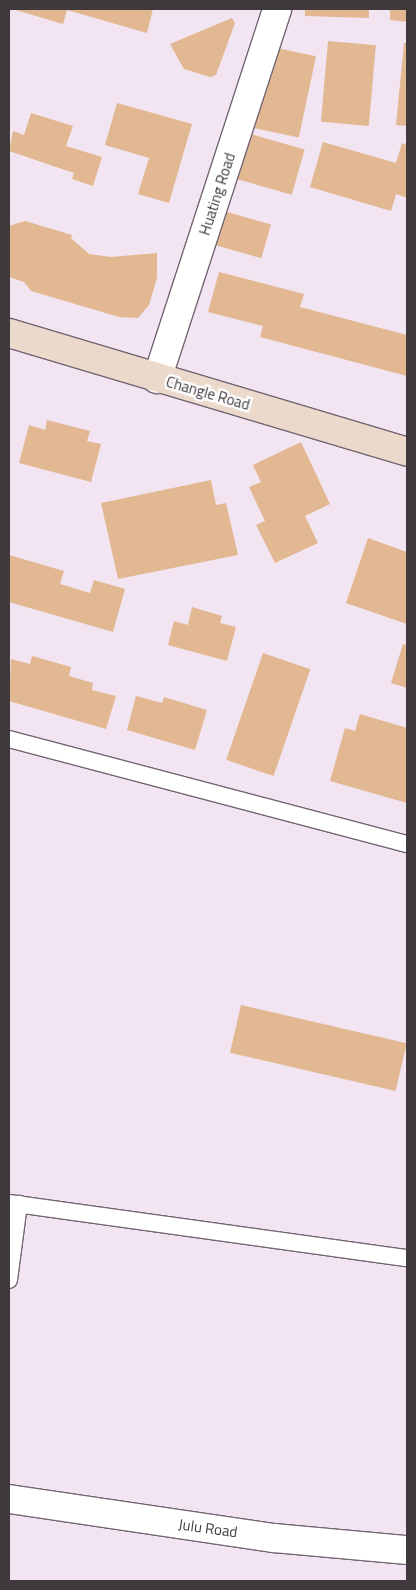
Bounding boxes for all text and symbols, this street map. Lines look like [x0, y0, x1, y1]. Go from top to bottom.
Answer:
street label: Huating Road [195, 150, 239, 238]
street label: Changle Road [164, 372, 252, 414]
street label: Julu Road [177, 1515, 239, 1541]

